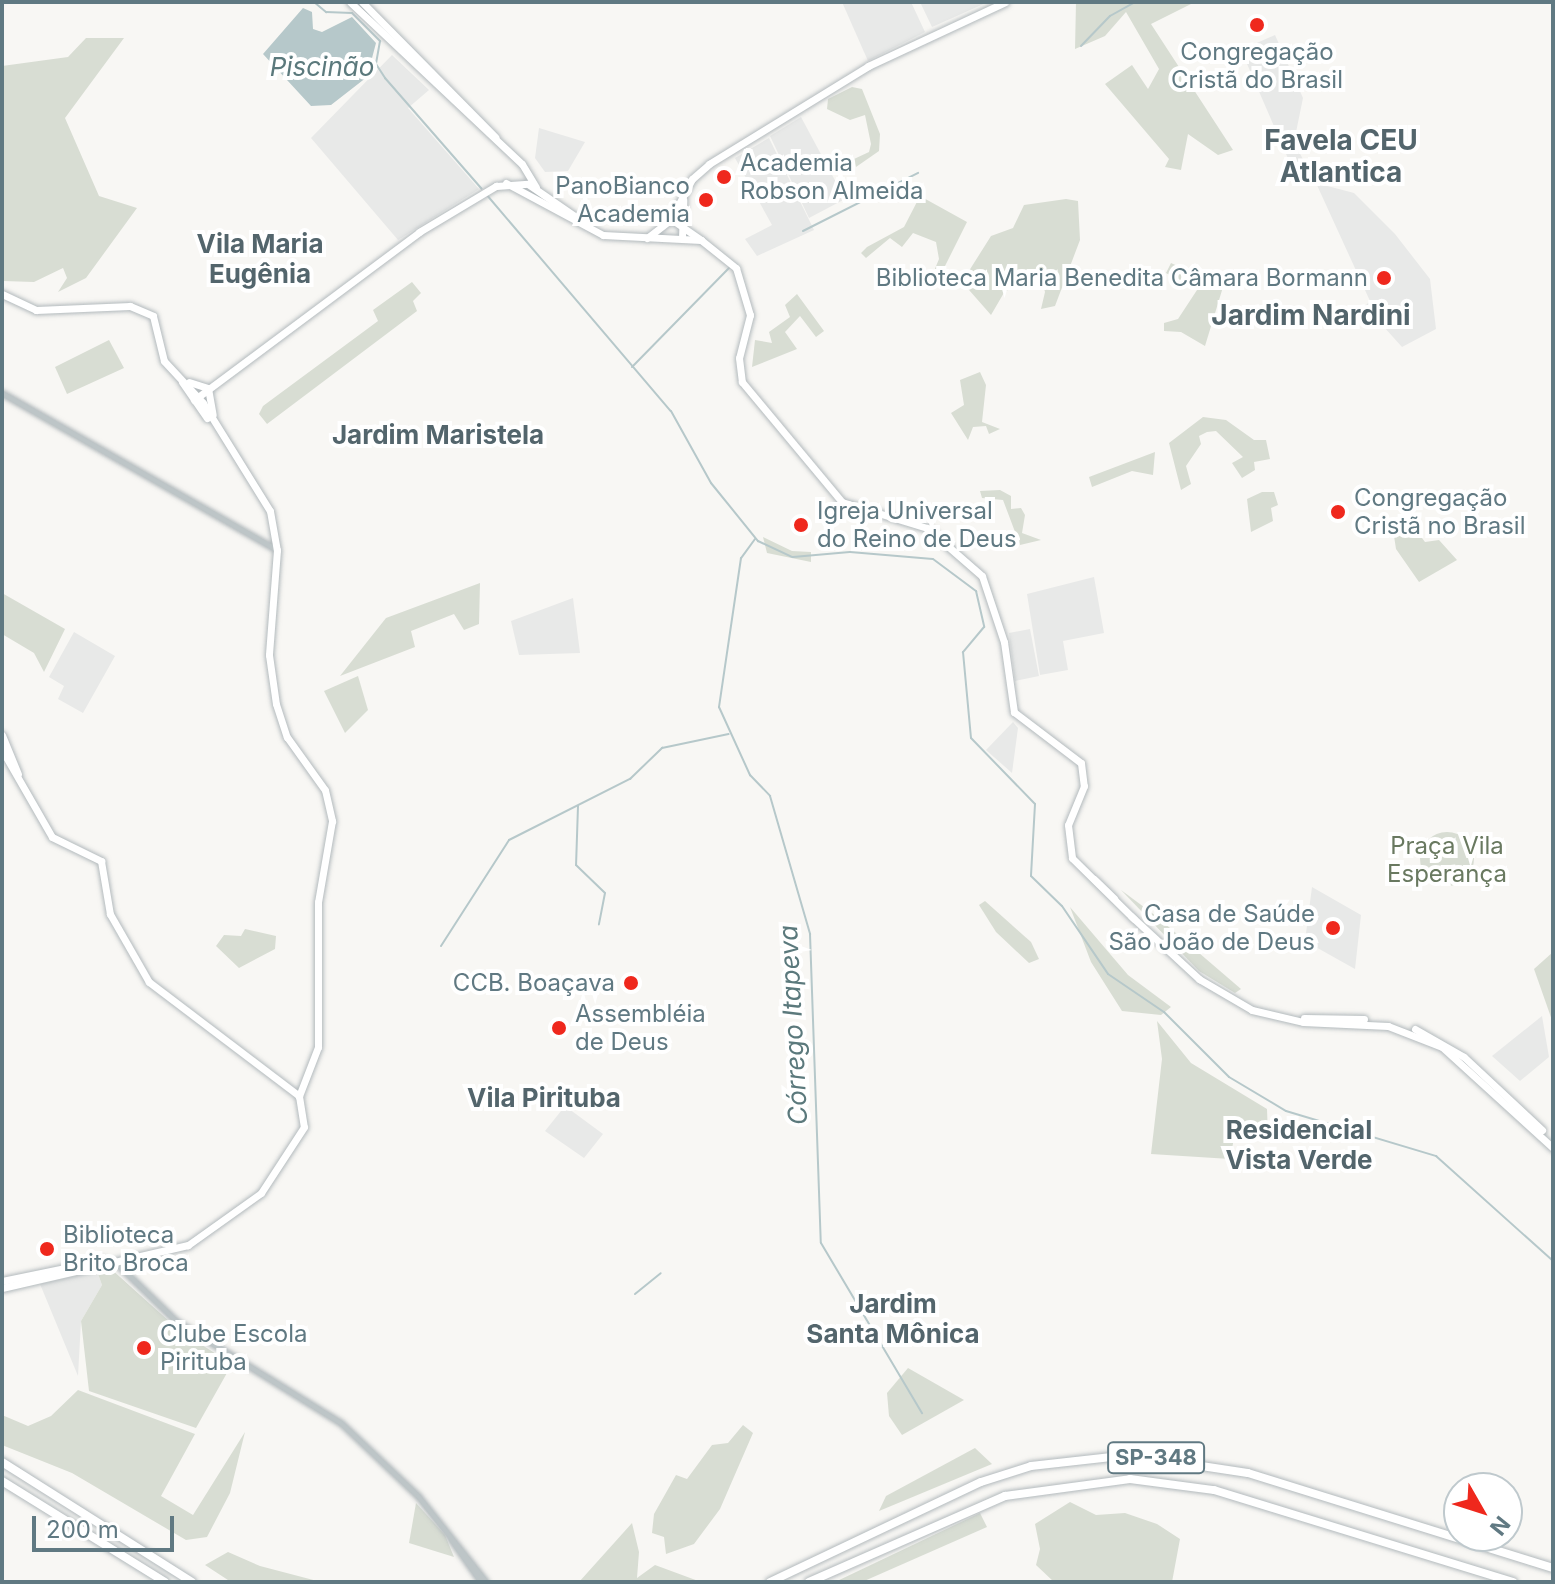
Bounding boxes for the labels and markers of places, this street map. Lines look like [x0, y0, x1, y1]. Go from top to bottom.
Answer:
marker: Congregação Cristã do Brasil [1248, 16, 1266, 34]
place label: Congregação Cristã do Brasil [1171, 38, 1343, 94]
place label: Academia Robson Almeida [740, 149, 924, 205]
marker: Academia Robson Almeida [715, 168, 733, 186]
place label: PanoBianco Academia [555, 172, 690, 228]
marker: PanoBianco Academia [697, 191, 715, 209]
place label: Biblioteca Maria Benedita Câmara Bormann [876, 264, 1368, 292]
marker: Biblioteca Maria Benedita Câmara Bormann [1375, 269, 1393, 287]
place label: Congregação Cristã no Brasil [1354, 484, 1525, 540]
place label: Igreja Universal do Reino de Deus [817, 497, 1017, 553]
marker: Congregação Cristã no Brasil [1329, 503, 1347, 521]
marker: Igreja Universal do Reino de Deus [792, 516, 810, 534]
place label: Casa de Saúde São João de Deus [1108, 900, 1315, 956]
marker: Casa de Saúde São João de Deus [1322, 917, 1344, 939]
place label: CCB. Boaçava [453, 969, 615, 997]
marker: CCB. Boaçava [622, 974, 640, 992]
place label: Assembléia de Deus [575, 1000, 706, 1056]
marker: Assembléia de Deus [550, 1019, 568, 1037]
place label: Biblioteca Brito Broca [63, 1221, 189, 1277]
marker: Biblioteca Brito Broca [38, 1240, 56, 1258]
place label: Clube Escola Pirituba [160, 1320, 307, 1376]
marker: Clube Escola Pirituba [135, 1339, 153, 1357]

